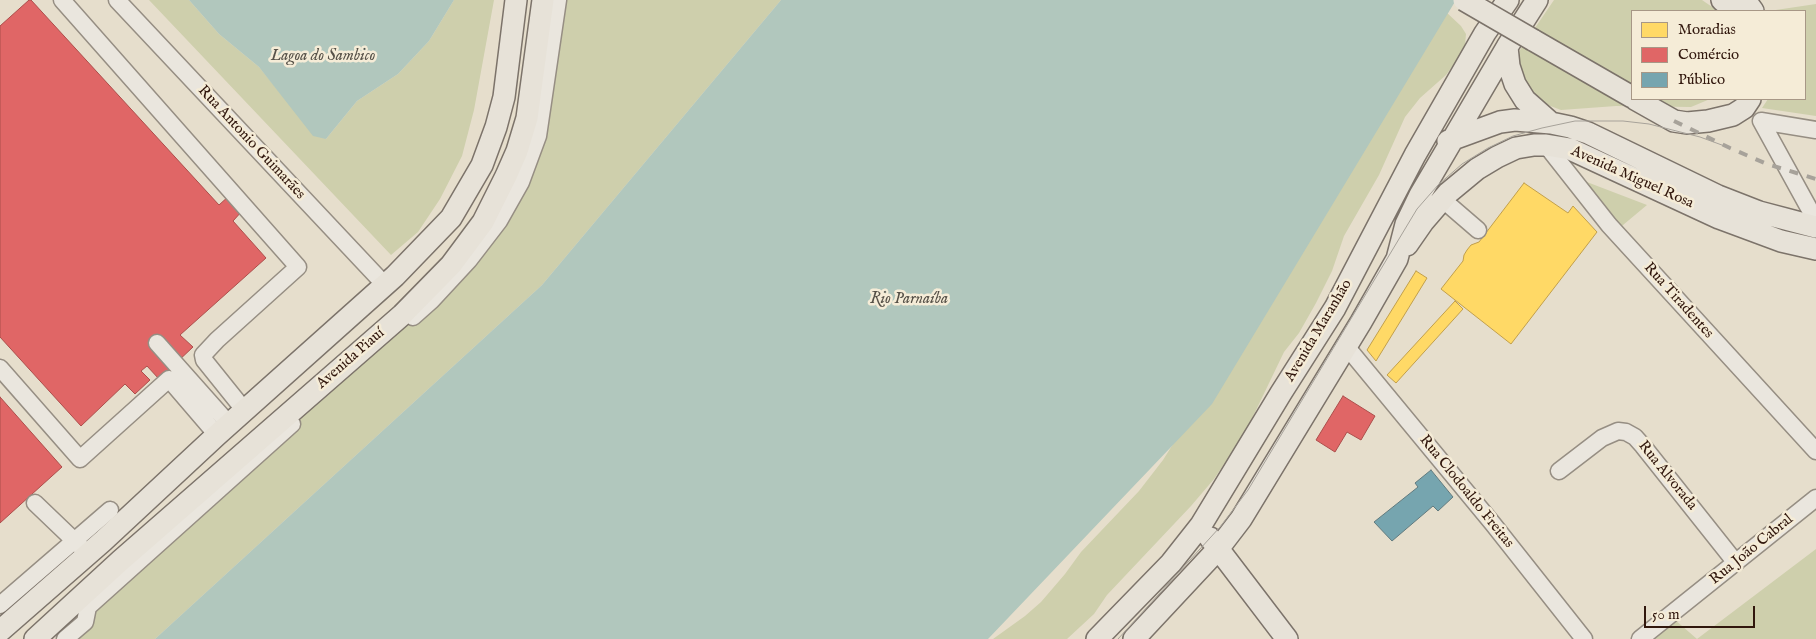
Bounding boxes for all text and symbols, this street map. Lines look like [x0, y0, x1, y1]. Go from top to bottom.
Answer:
legend [1631, 10, 1806, 100]
text: Moradias [1678, 20, 1736, 39]
text: Comércio [1678, 45, 1739, 64]
water label: Lagoa do Sambico [271, 47, 375, 67]
text: Público [1678, 70, 1725, 89]
street label: Rua Antonio Guimarães [194, 82, 308, 204]
street label: Avenida Miguel Rosa [1568, 143, 1696, 213]
street label: Rua Tiradentes [1639, 259, 1717, 343]
street label: Avenida Maranhão [1281, 277, 1357, 385]
water label: Rio Parnaíba [870, 290, 948, 310]
street label: Avenida Piauí [313, 325, 389, 393]
street label: Rua Clodoaldo Freitas [1415, 432, 1517, 552]
street label: Rua Alvorada [1634, 438, 1700, 514]
street label: Rua João Cabral [1707, 511, 1797, 589]
scale bar [1646, 596, 1757, 628]
text: 50 m [1652, 605, 1680, 624]

